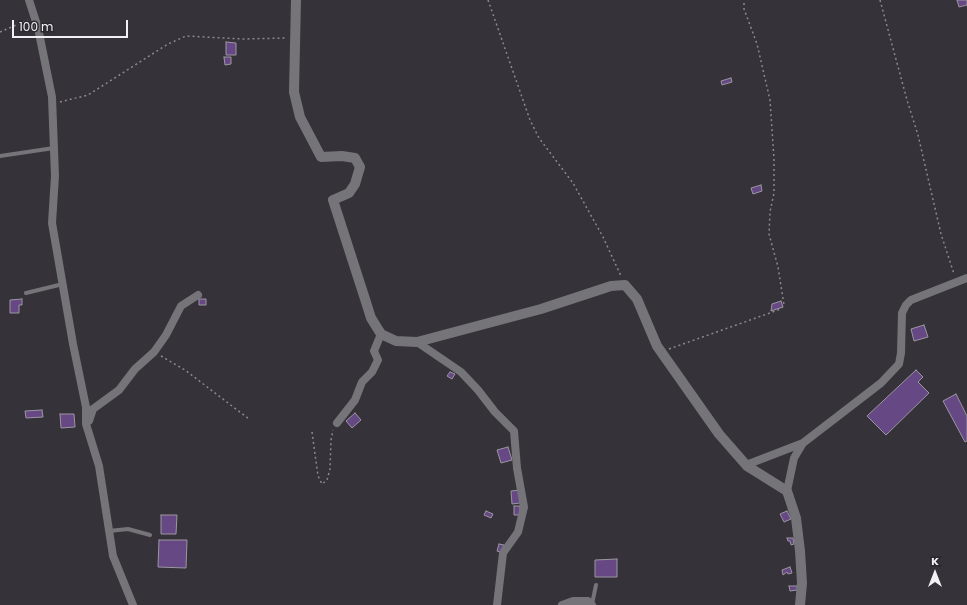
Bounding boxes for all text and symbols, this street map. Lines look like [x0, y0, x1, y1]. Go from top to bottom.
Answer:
scale bar [14, 12, 130, 38]
text: 100 m [19, 18, 53, 35]
north arrow [915, 553, 955, 593]
text: K [931, 553, 939, 569]

